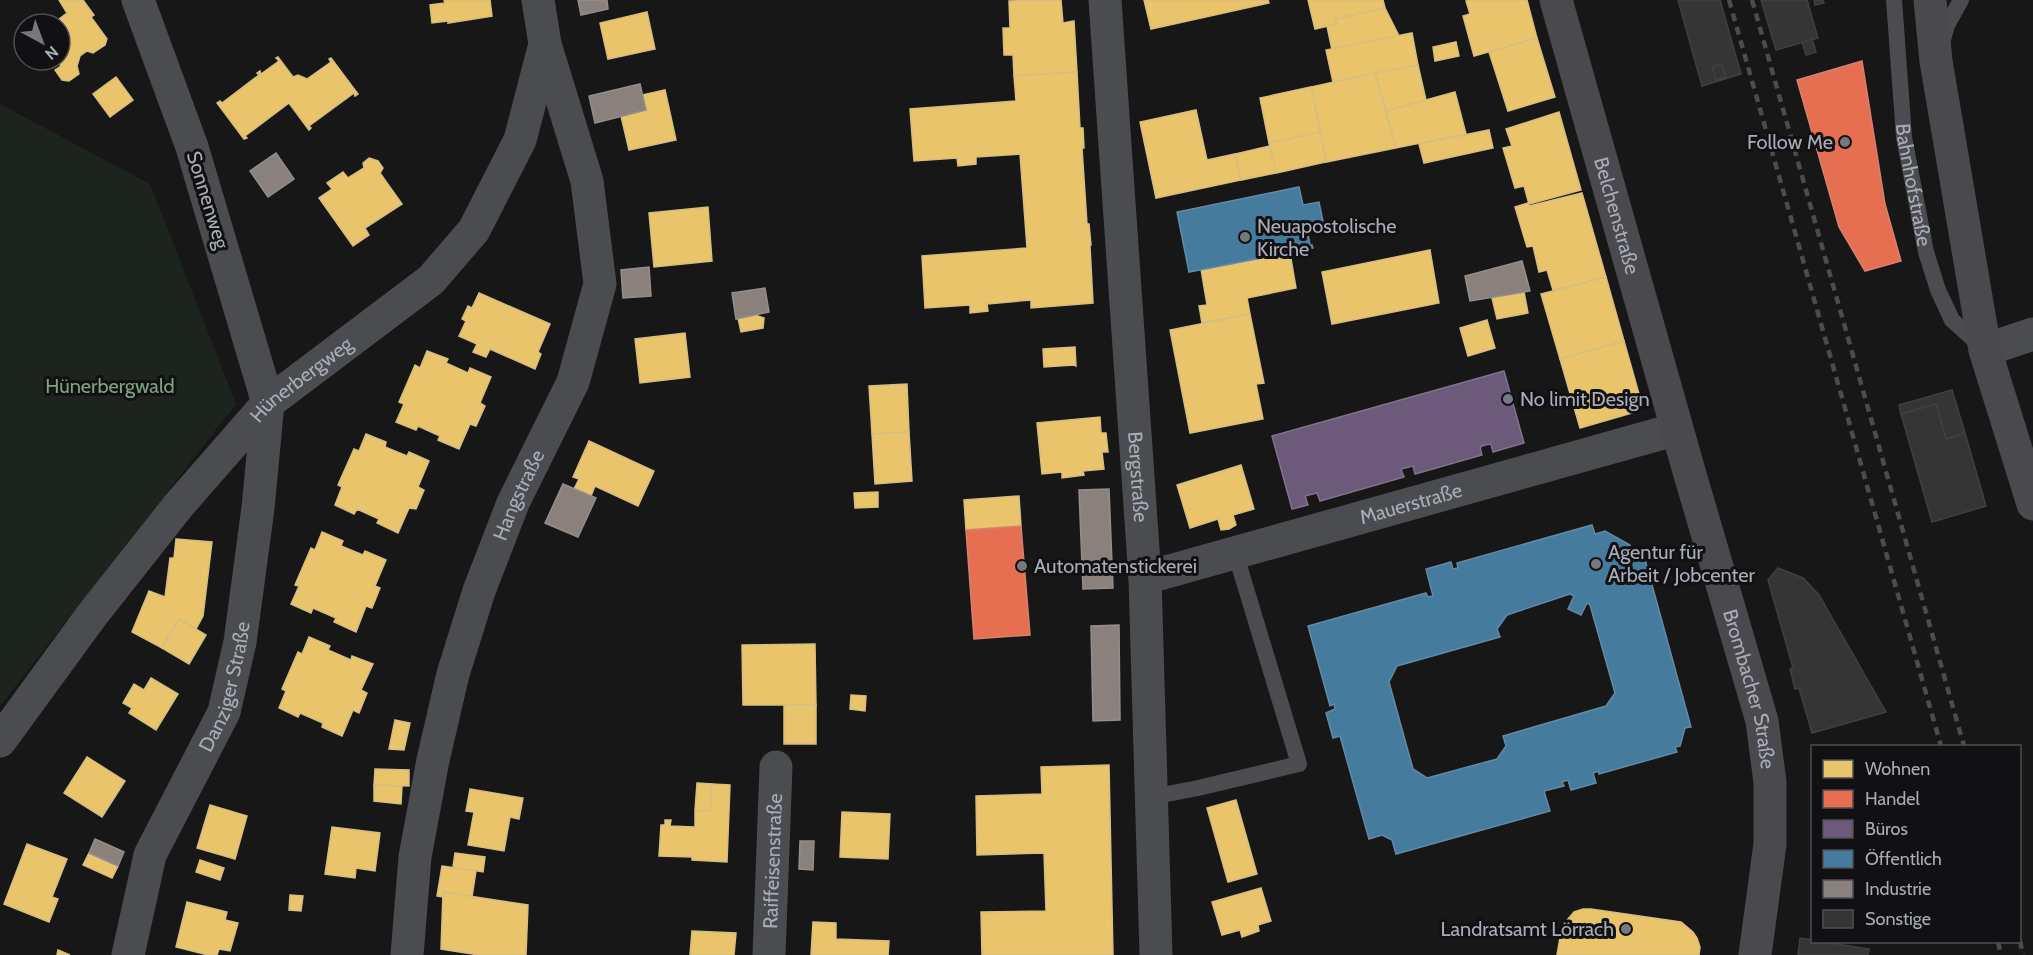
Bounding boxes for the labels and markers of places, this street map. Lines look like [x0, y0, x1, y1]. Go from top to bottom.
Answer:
place label: Follow Me [1747, 130, 1833, 154]
marker: Follow Me [1838, 135, 1852, 149]
place label: Neuapostolische Kirche [1257, 214, 1397, 261]
marker: Neuapostolische Kirche [1238, 230, 1252, 244]
place label: No limit Design [1520, 387, 1650, 411]
marker: No limit Design [1501, 392, 1515, 406]
place label: Agentur für Arbeit / Jobcenter [1608, 540, 1755, 587]
place label: Automatenstickerei [1034, 554, 1197, 578]
marker: Agentur für Arbeit / Jobcenter [1589, 557, 1603, 571]
marker: Automatenstickerei [1015, 559, 1029, 573]
place label: Landratsamt Lörrach [1440, 917, 1614, 941]
marker: Landratsamt Lörrach [1619, 922, 1633, 936]

